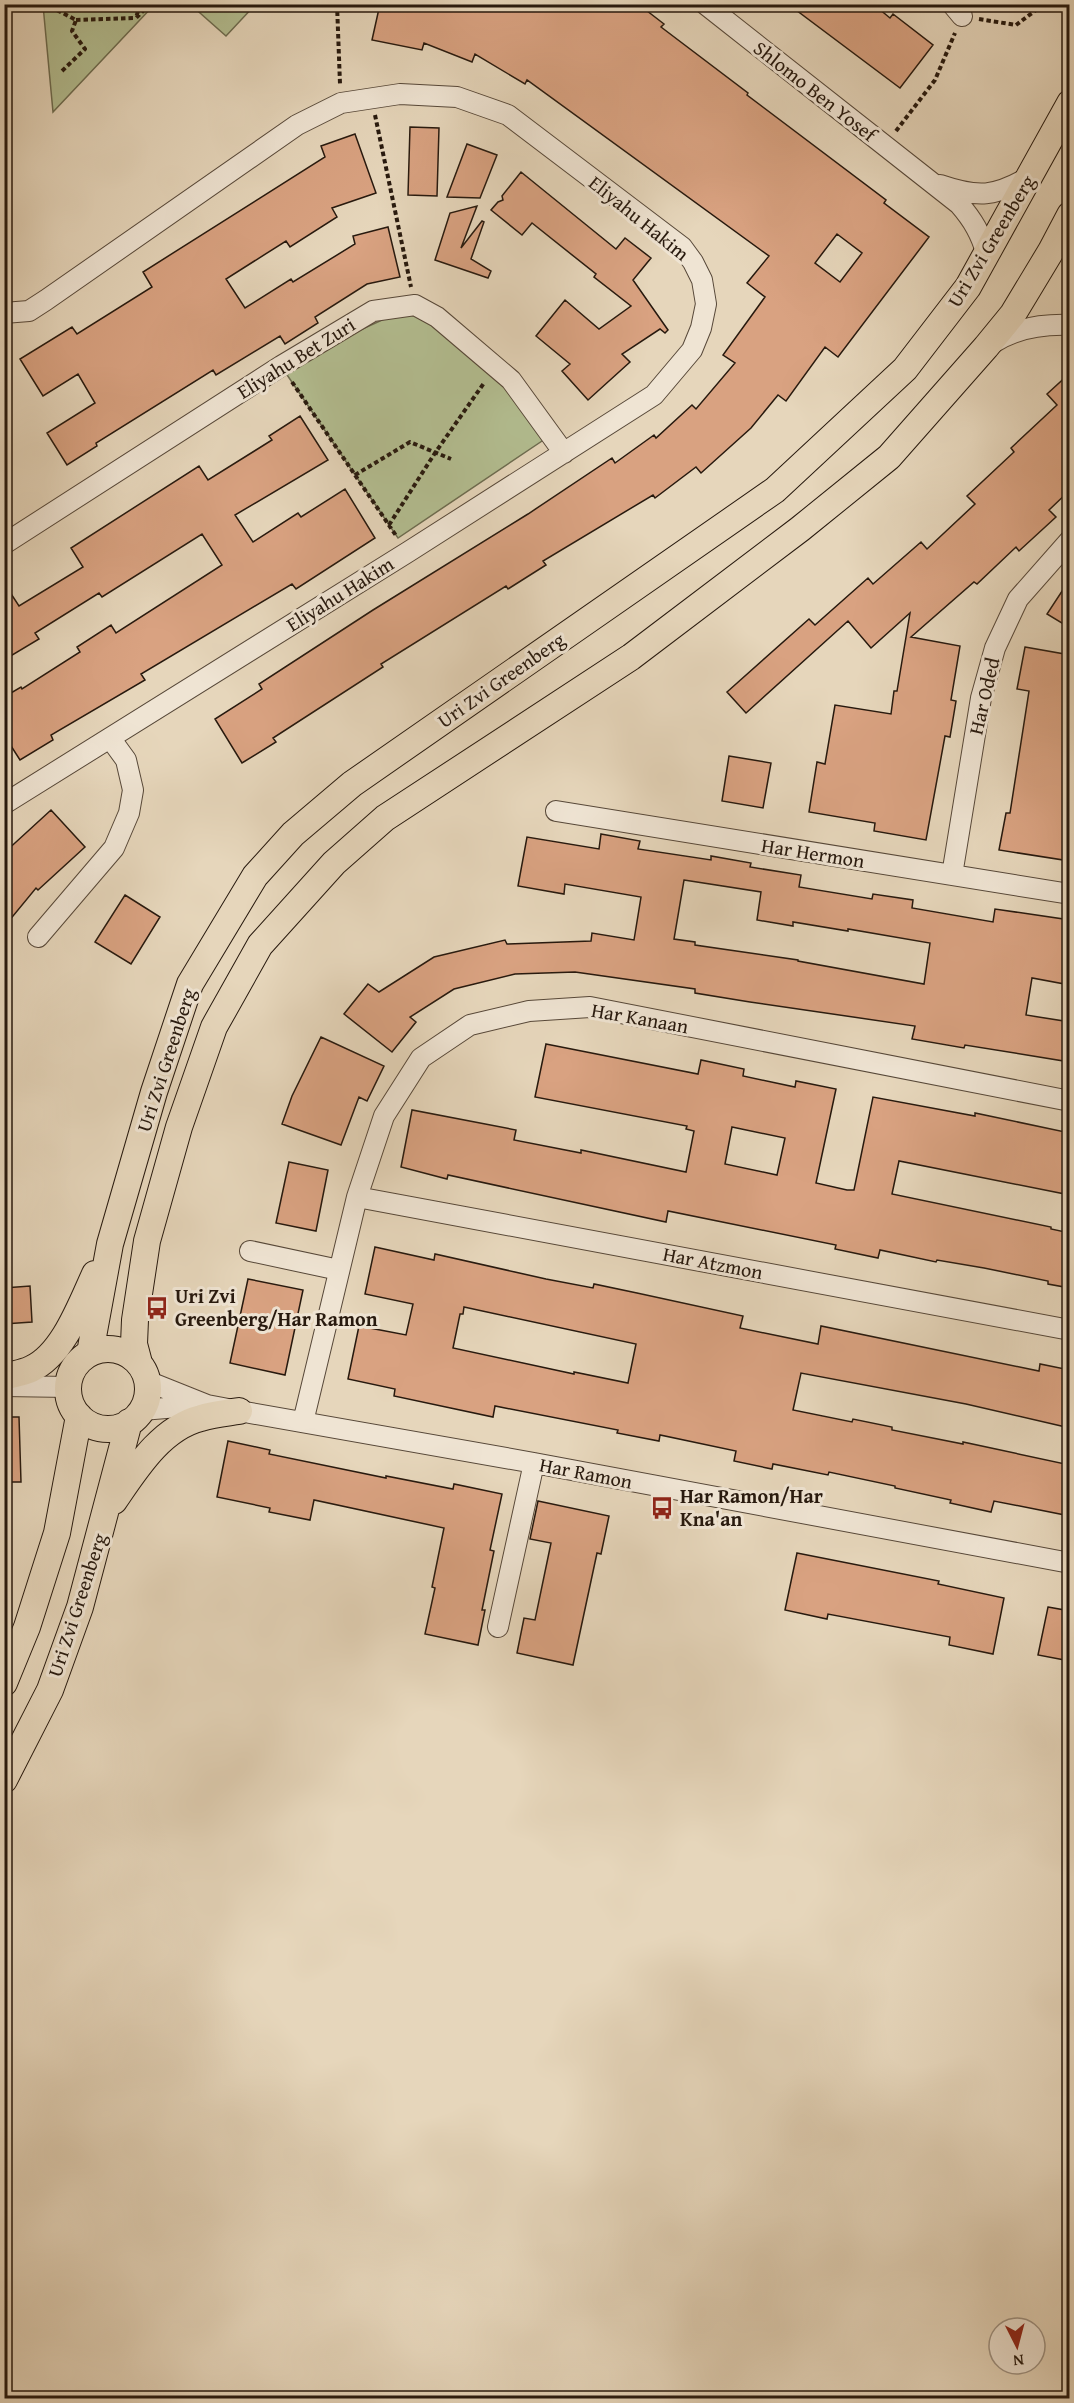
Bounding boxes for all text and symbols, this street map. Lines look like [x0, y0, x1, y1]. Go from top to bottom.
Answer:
street label: Shlomo Ben Yosef [748, 33, 885, 149]
street label: Eliyahu Hakim [583, 168, 696, 268]
street label: Uri Zvi Greenberg [940, 169, 1042, 312]
street label: Eliyahu Bet Zuri [231, 309, 361, 405]
street label: Eliyahu Hakim [280, 549, 400, 638]
street label: Uri Zvi Greenberg [431, 625, 570, 734]
street label: Har Oded [961, 654, 1007, 737]
street label: Har Hermon [759, 830, 867, 875]
street label: Uri Zvi Greenberg [129, 984, 202, 1136]
street label: Har Kanaan [589, 995, 691, 1040]
street label: Har Atzmon [661, 1239, 765, 1286]
place label: Uri Zvi Greenberg/Har Ramon [175, 1281, 378, 1333]
bus stop icon: Uri Zvi Greenberg/Har Ramon [144, 1295, 170, 1321]
street label: Har Ramon [537, 1449, 635, 1496]
place label: Har Ramon/Har Kna'an [680, 1481, 823, 1533]
bus stop icon: Har Ramon/Har Kna'an [649, 1495, 675, 1521]
street label: Uri Zvi Greenberg [40, 1529, 113, 1681]
north arrow [987, 2316, 1047, 2376]
text: N [1012, 2348, 1025, 2373]

